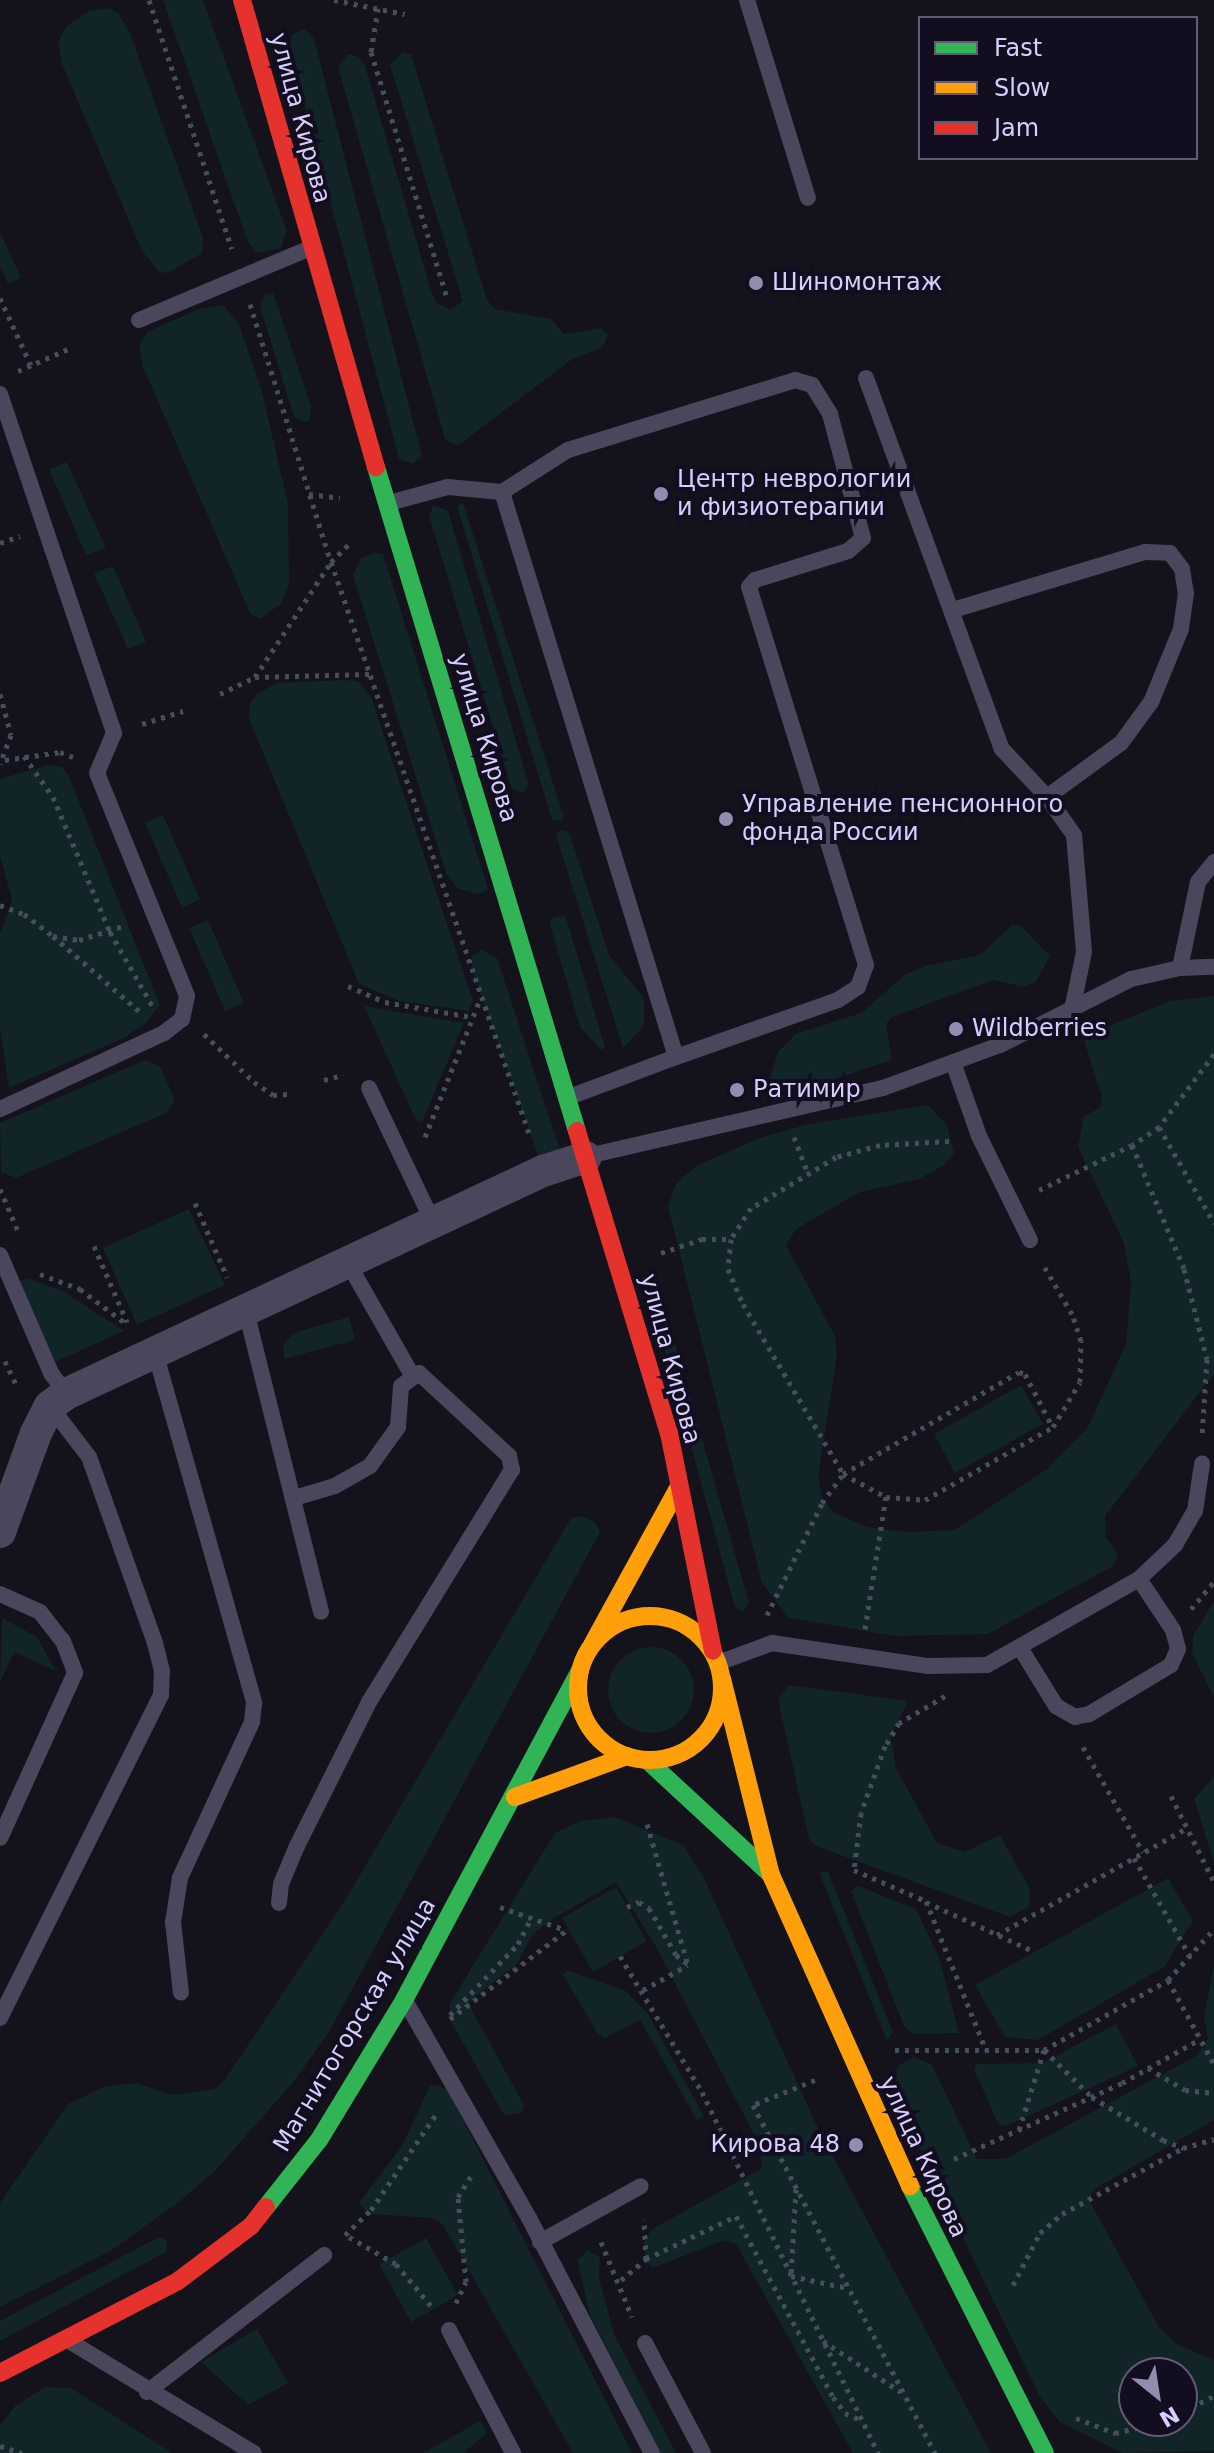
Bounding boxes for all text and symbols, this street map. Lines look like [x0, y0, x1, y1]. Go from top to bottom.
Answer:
legend [918, 16, 1198, 160]
street label: улица Кирова [263, 30, 337, 206]
text: Fast [994, 34, 1042, 62]
text: Slow [994, 74, 1050, 102]
text: Jam [994, 114, 1039, 142]
place label: Шиномонтаж [772, 269, 942, 297]
marker: Шиномонтаж [747, 274, 765, 292]
place label: Центр неврологии и физиотерапии [677, 466, 911, 522]
marker: Центр неврологии и физиотерапии [652, 485, 670, 503]
street label: улица Кирова [445, 650, 523, 826]
place label: Управление пенсионного фонда России [742, 791, 1063, 847]
marker: Управление пенсионного фонда России [717, 810, 735, 828]
place label: Wildberries [972, 1015, 1107, 1043]
marker: Wildberries [947, 1020, 965, 1038]
place label: Ратимир [753, 1076, 861, 1104]
marker: Ратимир [728, 1081, 746, 1099]
street label: улица Кирова [633, 1271, 707, 1447]
street label: Магнитогорская улица [268, 1893, 442, 2157]
street label: улица Кирова [873, 2072, 973, 2242]
place label: Кирова 48 [710, 2131, 840, 2159]
marker: Кирова 48 [847, 2136, 865, 2154]
north arrow [1118, 2357, 1198, 2437]
text: N [1155, 2401, 1183, 2432]

